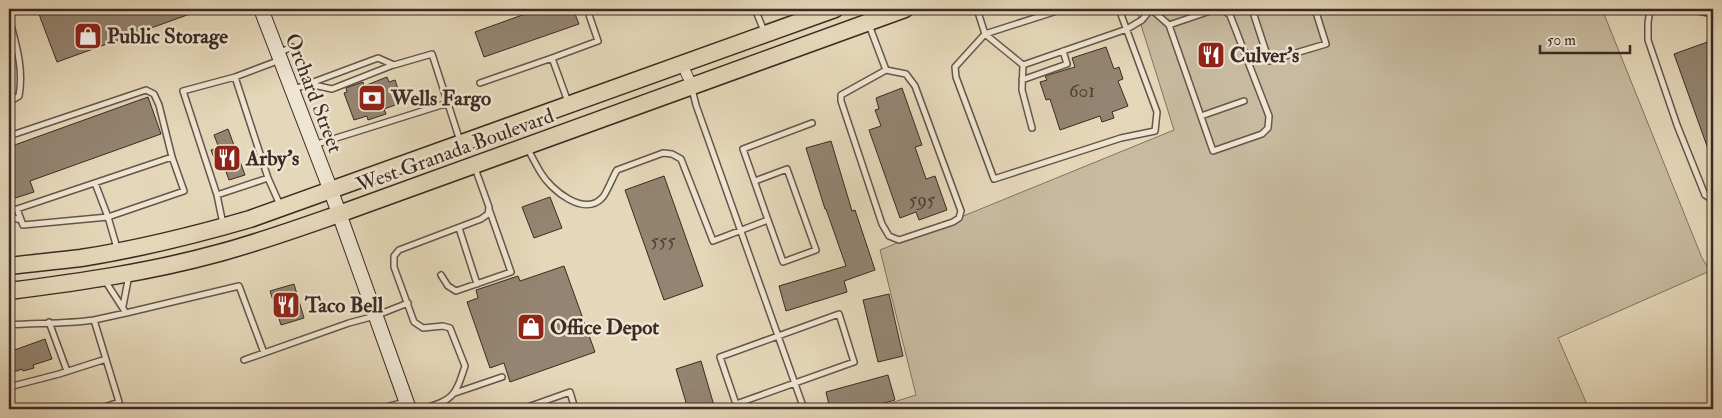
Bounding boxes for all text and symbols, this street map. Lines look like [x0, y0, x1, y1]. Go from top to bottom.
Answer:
shop icon: Public Storage [73, 21, 103, 51]
scale bar [1540, 22, 1630, 54]
place label: Public Storage [107, 23, 228, 50]
street label: Orchard Street [278, 30, 349, 157]
text: 50 m [1547, 31, 1576, 50]
restaurant icon: Culver's [1196, 40, 1226, 70]
place label: Culver's [1230, 42, 1299, 69]
house number: 601 [1069, 79, 1095, 103]
bank icon: Wells Fargo [357, 83, 387, 113]
place label: Wells Fargo [390, 85, 491, 112]
street label: West Granada Boulevard [352, 102, 558, 199]
restaurant icon: Arby's [212, 143, 242, 173]
place label: Arby's [245, 145, 299, 172]
house number: 595 [909, 188, 936, 212]
house number: 555 [650, 229, 676, 253]
restaurant icon: Taco Bell [271, 290, 301, 320]
place label: Taco Bell [304, 292, 384, 319]
shop icon: Office Depot [516, 312, 546, 342]
place label: Office Depot [550, 314, 659, 341]

